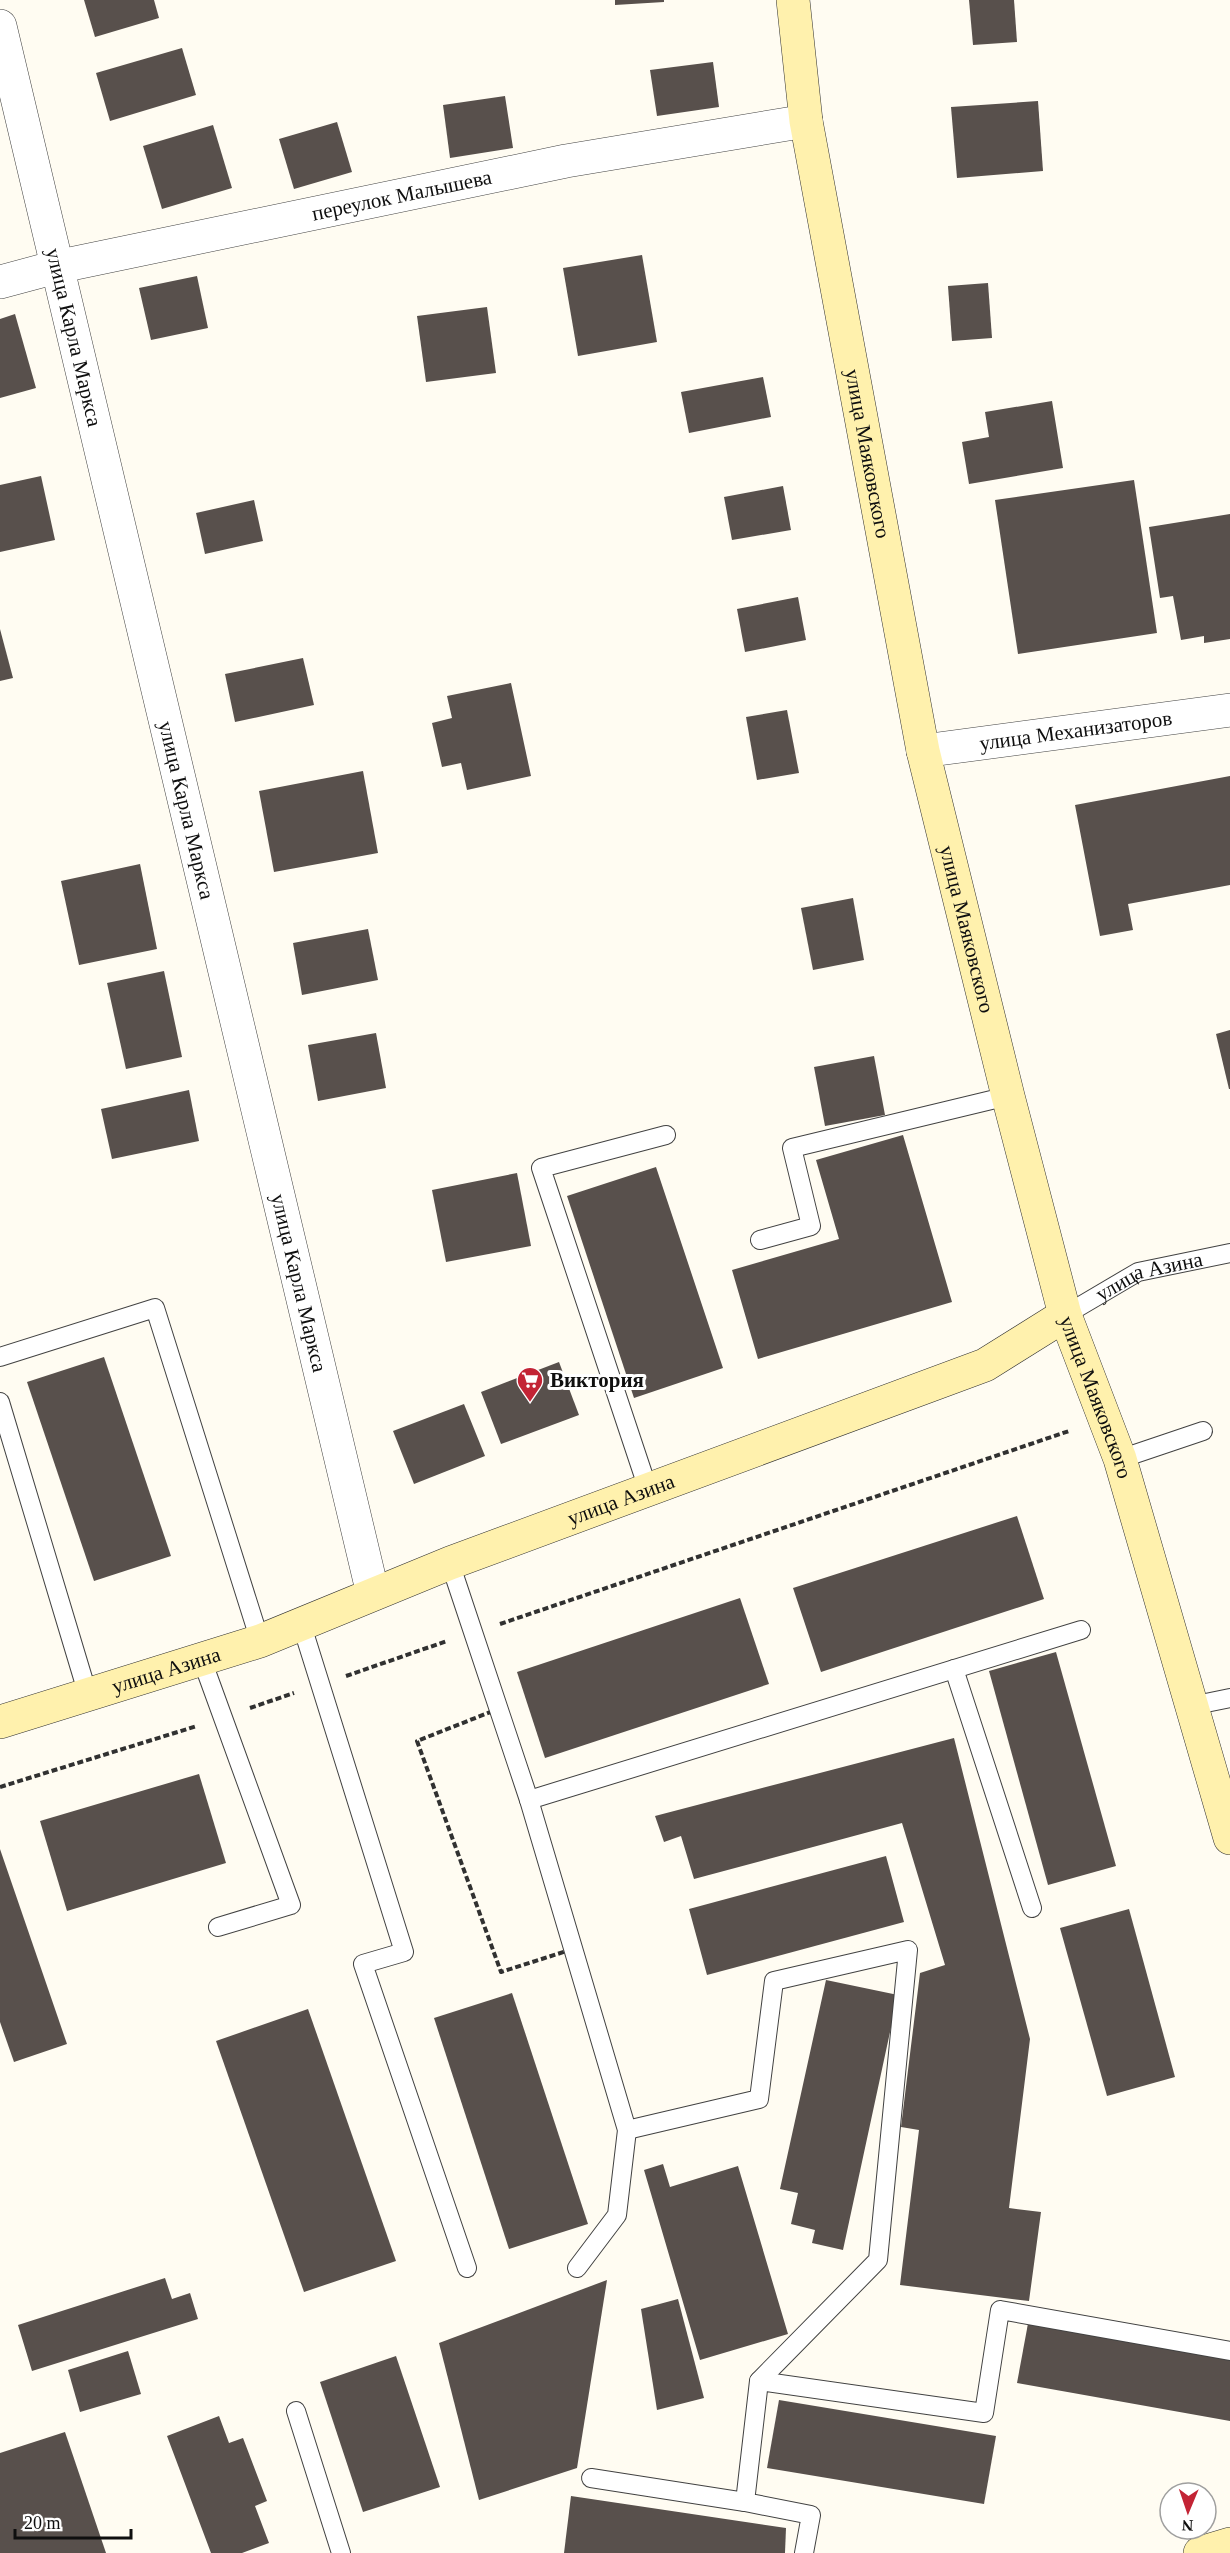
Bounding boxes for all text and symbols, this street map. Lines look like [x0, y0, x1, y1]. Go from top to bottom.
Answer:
street label: переулок Малышева [310, 165, 494, 226]
street label: улица Карла Маркса [41, 246, 107, 430]
street label: улица Маяковского [840, 367, 895, 540]
street label: улица Механизаторов [978, 706, 1173, 755]
street label: улица Карла Маркса [154, 719, 219, 902]
street label: улица Маяковского [935, 843, 999, 1015]
street label: улица Карла Маркса [266, 1191, 332, 1375]
street label: улица Азина [1091, 1247, 1205, 1306]
street label: улица Маяковского [1055, 1313, 1137, 1481]
supermarket icon: Виктория [515, 1365, 545, 1403]
place label: Виктория [550, 1368, 644, 1392]
street label: улица Азина [564, 1469, 678, 1530]
street label: улица Азина [109, 1642, 224, 1698]
north arrow [1158, 2481, 1218, 2541]
scale bar [15, 2502, 130, 2540]
text: 20 m [24, 2513, 61, 2533]
text: N [1181, 2517, 1194, 2534]

